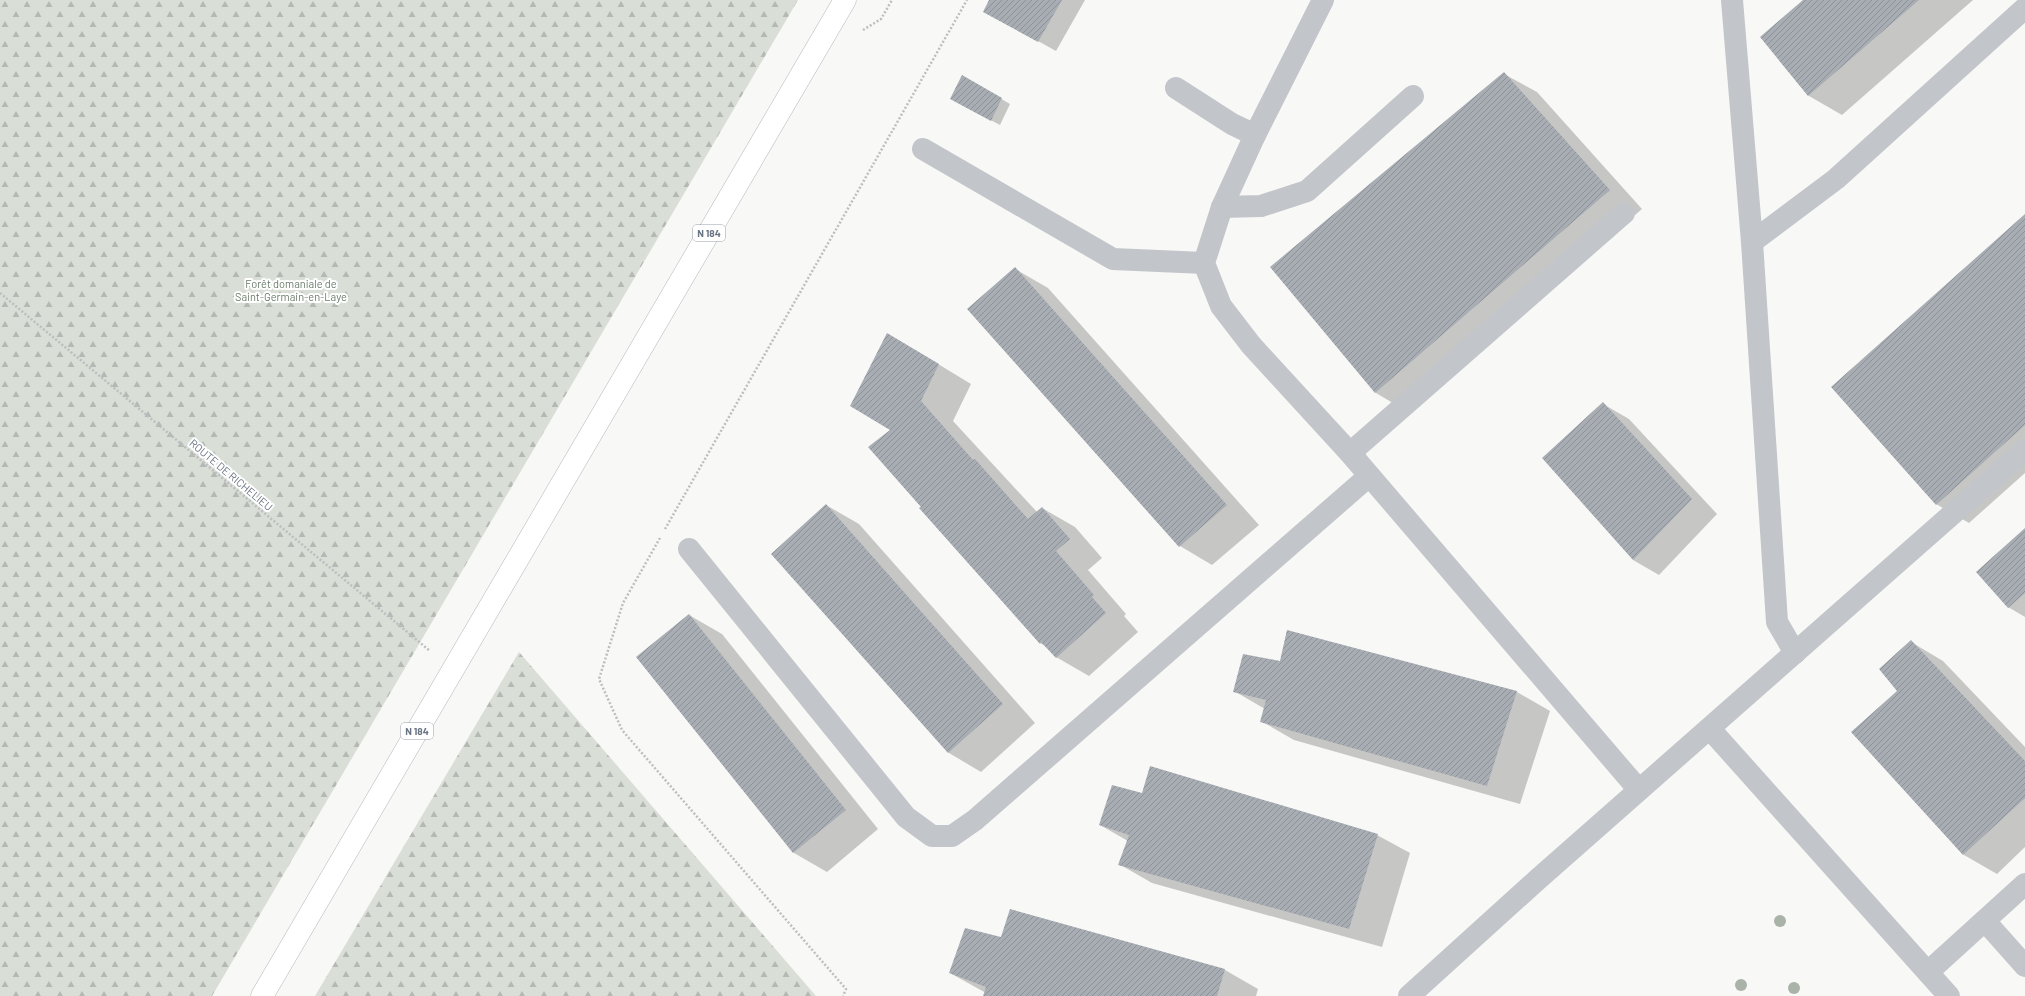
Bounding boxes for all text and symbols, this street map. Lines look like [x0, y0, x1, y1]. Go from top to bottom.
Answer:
road number: N 184 [693, 225, 725, 241]
park label: Forêt domaniale de Saint-Germain-en-Laye [235, 277, 347, 303]
street label: ROUTE DE RICHELIEU [187, 436, 276, 513]
road number: N 184 [401, 723, 433, 739]

